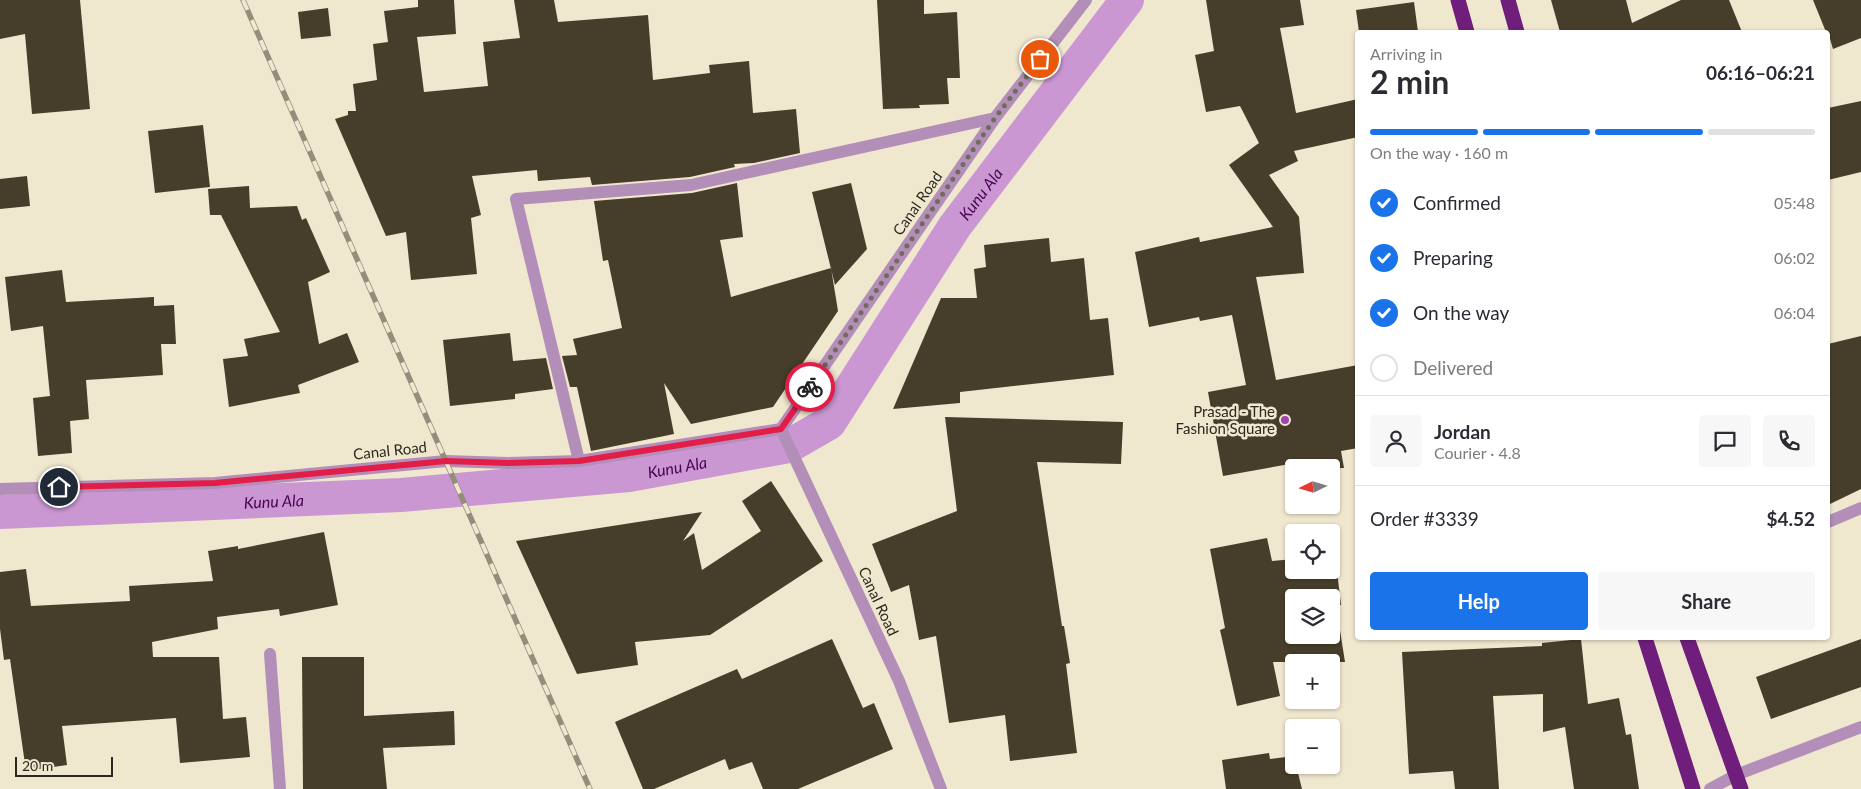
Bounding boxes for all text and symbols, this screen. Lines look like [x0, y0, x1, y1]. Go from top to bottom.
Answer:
pin [1019, 38, 1061, 80]
text: Arriving in [1370, 44, 1443, 63]
icon: bag [1026, 45, 1054, 73]
text: 06:16–06:21 [1706, 61, 1815, 84]
text: 2 min [1370, 62, 1449, 101]
text: On the way · 160 m [1370, 143, 1508, 162]
water label: Kunu Ala [954, 164, 1006, 223]
street label: Canal Road [888, 168, 946, 238]
icon: check [1370, 189, 1398, 217]
text: Confirmed [1413, 191, 1501, 214]
text: 05:48 [1774, 193, 1815, 212]
icon: check [1370, 244, 1398, 272]
text: Preparing [1413, 246, 1493, 269]
text: 06:02 [1774, 248, 1815, 267]
icon: check [1370, 299, 1398, 327]
text: On the way [1413, 301, 1509, 324]
text: 06:04 [1774, 303, 1815, 322]
text: Delivered [1413, 356, 1493, 379]
courier [785, 362, 835, 412]
icon: bike [796, 373, 824, 401]
place label: Prasad - The Fashion Square [1176, 402, 1275, 437]
marker: Prasad - The Fashion Square [1279, 414, 1291, 426]
button: person [1370, 415, 1422, 467]
button: chat [1699, 415, 1751, 467]
button: phone [1763, 415, 1815, 467]
text: Jordan [1434, 420, 1491, 443]
street label: Canal Road [352, 437, 428, 463]
text: Courier · 4.8 [1434, 443, 1521, 462]
water label: Kunu Ala [646, 452, 708, 481]
north arrow [1285, 459, 1340, 514]
map controls [1285, 459, 1340, 774]
pin [38, 466, 80, 508]
icon: home [45, 473, 73, 501]
water label: Kunu Ala [243, 490, 304, 511]
text: Order #3339 [1370, 507, 1479, 530]
text: $4.52 [1766, 507, 1815, 530]
button: locate [1285, 524, 1340, 579]
street label: Canal Road [855, 564, 903, 638]
button: Help [1370, 572, 1588, 630]
button: Share [1598, 572, 1815, 630]
button: layers [1285, 589, 1340, 644]
button: + [1285, 654, 1340, 709]
button: − [1285, 719, 1340, 774]
scale bar [15, 754, 112, 777]
text: 20 m [22, 757, 53, 774]

